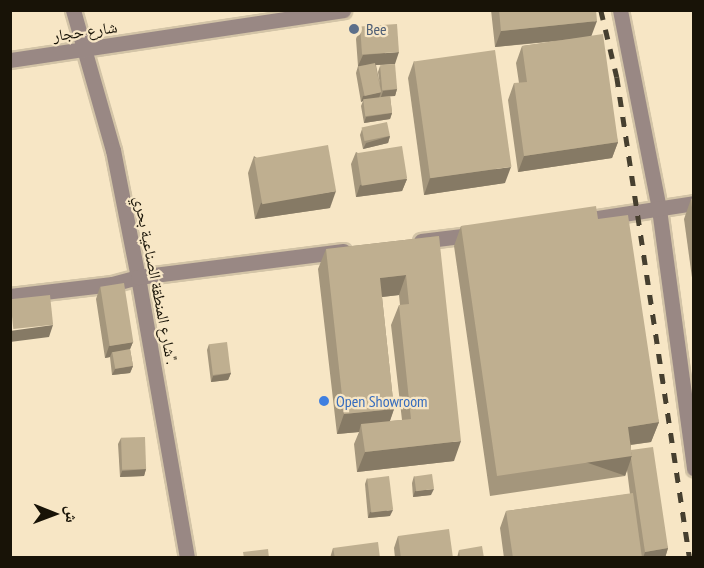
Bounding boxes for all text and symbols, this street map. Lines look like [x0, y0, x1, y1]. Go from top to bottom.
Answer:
street label: شارع حجار [52, 17, 118, 45]
place label: Bee [366, 19, 387, 39]
marker: Bee [347, 22, 361, 36]
street label: شارع المنطقة الصناعية بحري". [130, 194, 182, 364]
place label: Open Showroom [336, 391, 427, 411]
marker: Open Showroom [317, 394, 331, 408]
north arrow [24, 484, 84, 544]
text: ش [62, 506, 82, 523]

